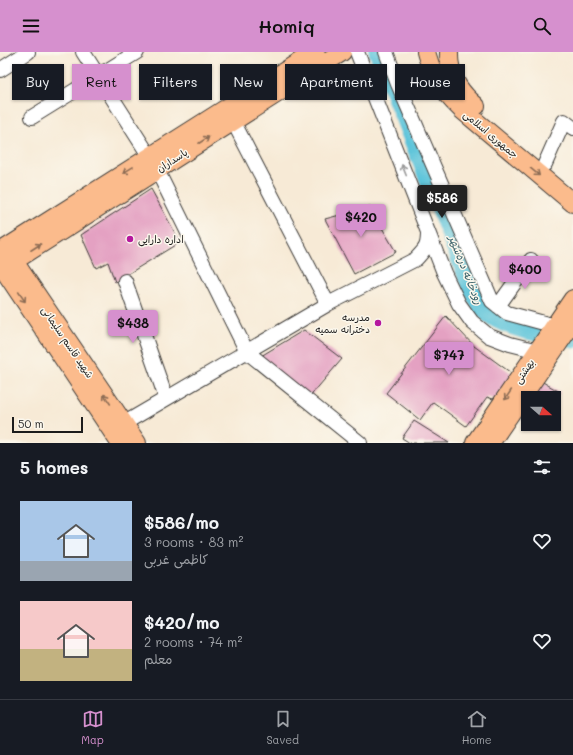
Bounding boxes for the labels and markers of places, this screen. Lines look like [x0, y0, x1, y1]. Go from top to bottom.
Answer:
pin: $586 [418, 185, 466, 219]
pin: $420 [337, 204, 385, 238]
place label: اداره دارایی [138, 232, 184, 247]
marker: اداره دارایی [125, 234, 135, 244]
pin: $400 [501, 256, 549, 290]
pin: $438 [109, 310, 157, 344]
place label: مدرسه دخترانه سمیه [315, 310, 370, 336]
marker: مدرسه دخترانه سمیه [373, 318, 383, 328]
pin: $747 [425, 342, 473, 376]

